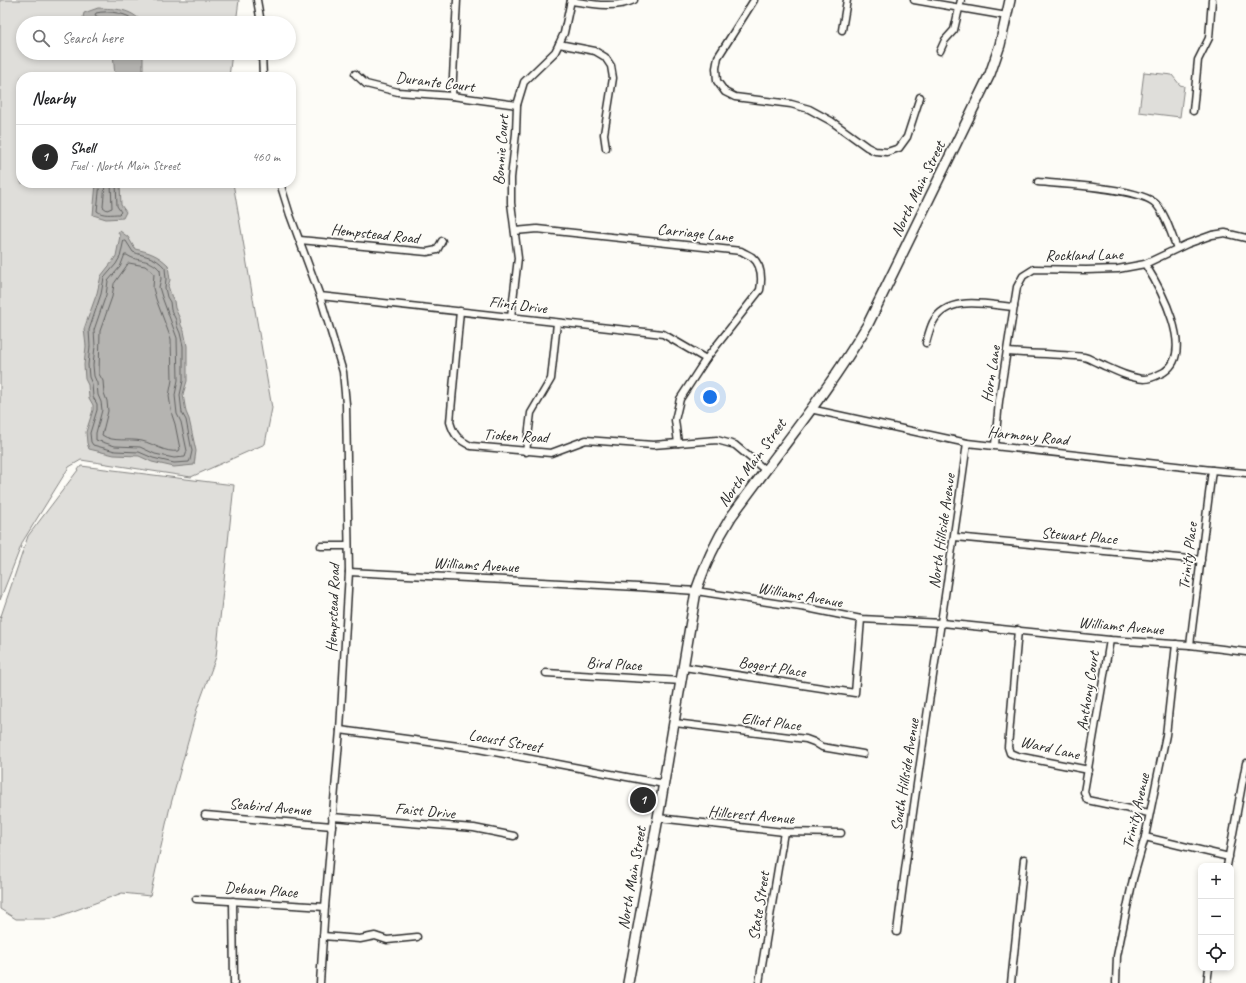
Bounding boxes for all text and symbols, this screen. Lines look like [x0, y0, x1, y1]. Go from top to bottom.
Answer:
search box [16, 16, 296, 60]
icon: search [30, 27, 52, 49]
text: Search here [62, 29, 123, 48]
street label: Durante Court [395, 67, 477, 97]
text: Nearby [32, 88, 75, 109]
street label: Bonnie Court [489, 112, 514, 186]
street label: North Main Street [886, 137, 950, 240]
text: Shell [70, 139, 95, 158]
text: 1 [42, 149, 48, 165]
text: 460 m [252, 149, 280, 165]
text: Fuel · North Main Street [70, 158, 180, 174]
street label: Hempstead Road [330, 219, 423, 249]
street label: Carriage Lane [656, 219, 736, 247]
street label: Rockland Lane [1045, 244, 1125, 266]
street label: Flint Drive [488, 292, 550, 319]
street label: Horn Lane [977, 342, 1006, 404]
your location [700, 387, 720, 407]
street label: North Main Street [713, 414, 792, 511]
street label: Harmony Road [987, 422, 1072, 450]
street label: Tioken Road [483, 424, 552, 448]
street label: North Hillside Avenue [924, 471, 960, 590]
street label: Trinity Place [1174, 519, 1202, 591]
street label: Stewart Place [1040, 523, 1120, 549]
street label: Williams Avenue [433, 553, 521, 577]
street label: Hempstead Road [321, 561, 345, 653]
street label: Williams Avenue [756, 578, 845, 613]
street label: Williams Avenue [1078, 612, 1166, 640]
street label: Anthony Court [1072, 648, 1104, 732]
street label: Bogert Place [737, 652, 809, 682]
street label: Bird Place [586, 653, 644, 676]
street label: Elliot Place [740, 708, 803, 736]
street label: South Hillside Avenue [886, 716, 924, 833]
street label: Locust Street [467, 725, 546, 758]
street label: Ward Lane [1018, 731, 1083, 765]
street label: Trinity Avenue [1118, 770, 1155, 851]
pin: 1 [630, 785, 656, 815]
street label: Seabird Avenue [228, 793, 313, 821]
street label: Faist Drive [394, 798, 457, 824]
street label: Hillcrest Avenue [707, 801, 796, 829]
street label: North Main Street [613, 824, 651, 931]
map controls [1198, 863, 1234, 971]
button: + [1198, 863, 1234, 899]
street label: State Street [744, 869, 775, 942]
street label: Debaun Place [224, 877, 300, 903]
button: − [1198, 899, 1234, 935]
button: locate [1198, 935, 1234, 971]

